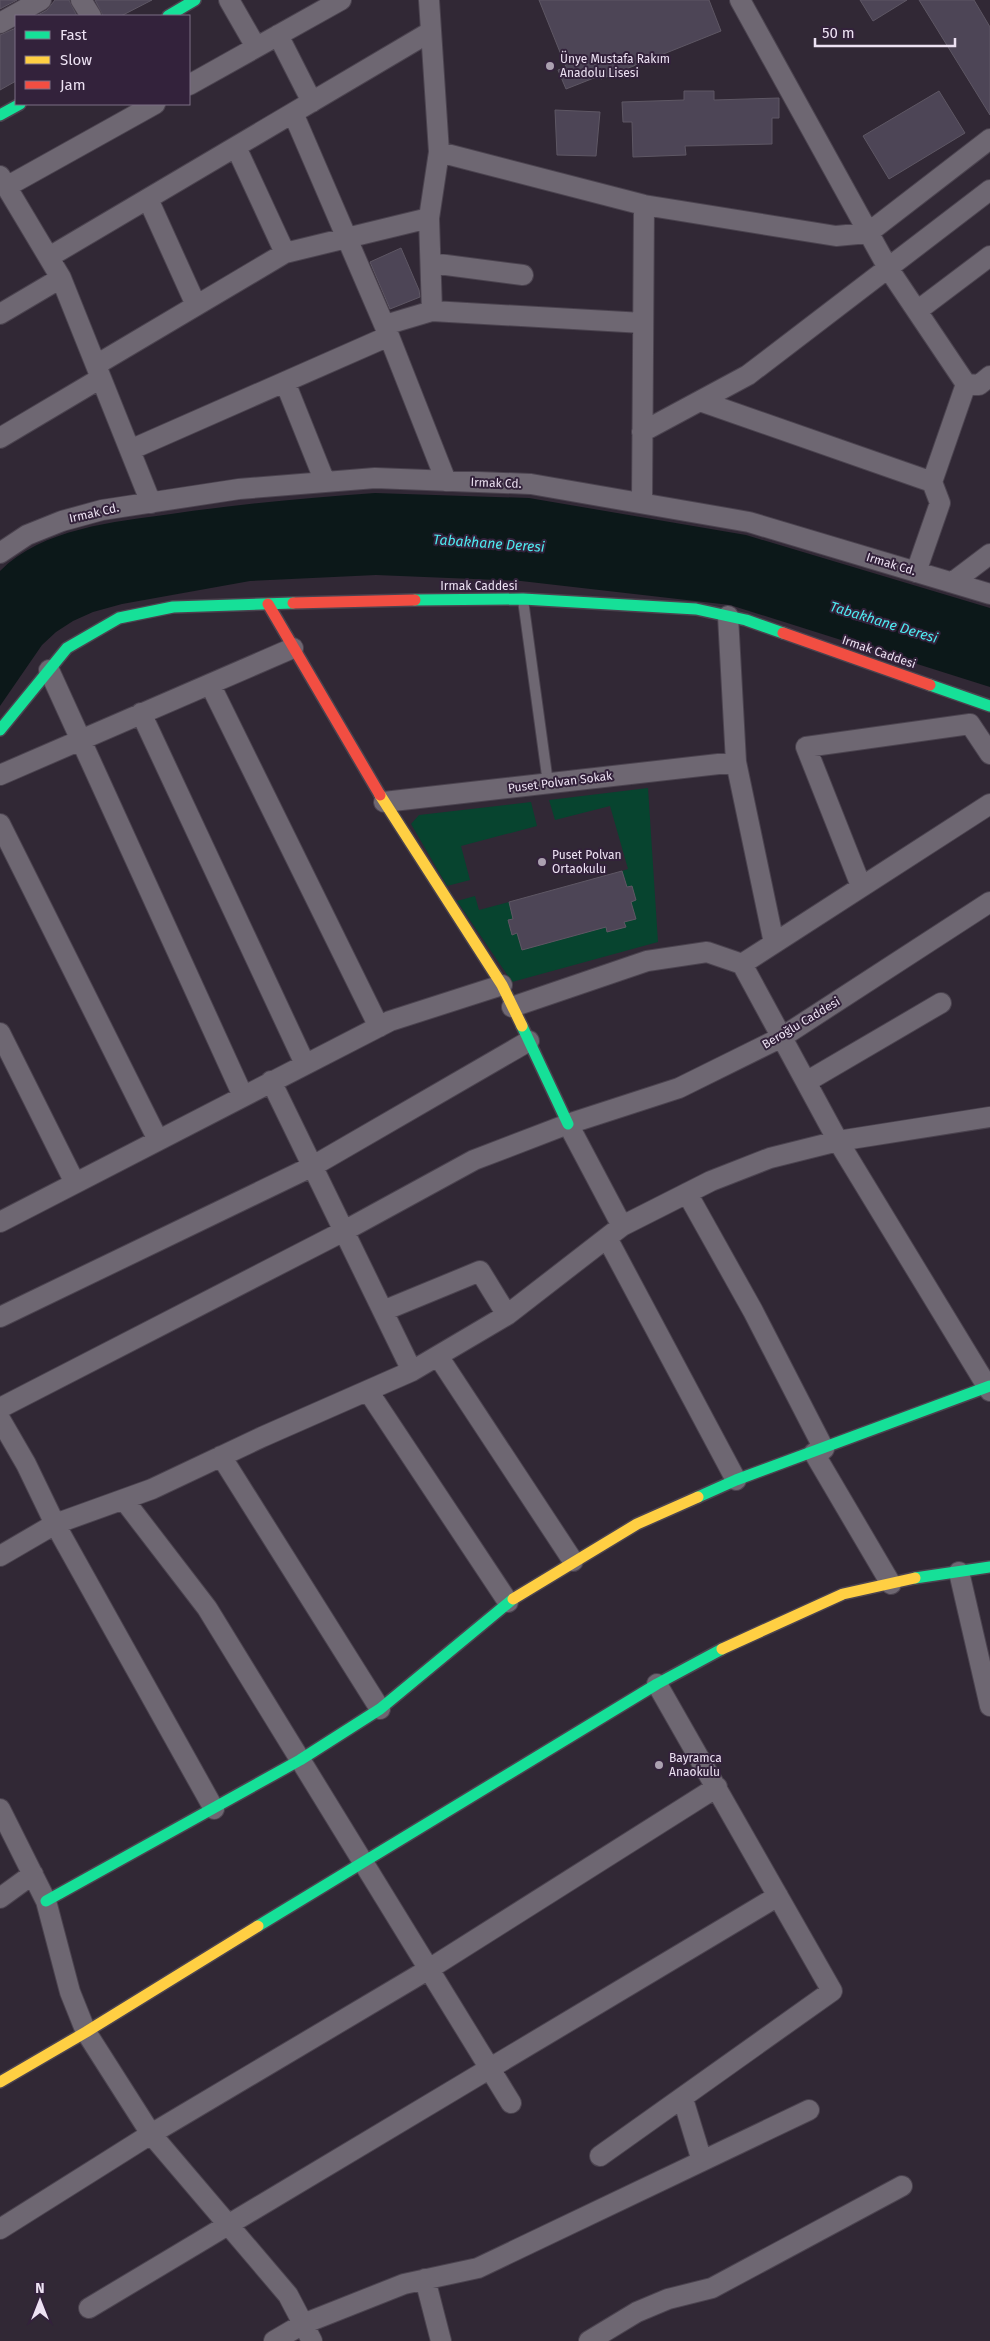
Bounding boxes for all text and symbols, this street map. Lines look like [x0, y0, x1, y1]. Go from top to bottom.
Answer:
legend [15, 15, 190, 105]
scale bar [815, 15, 955, 47]
text: 50 m [822, 24, 855, 42]
text: Fast [60, 26, 87, 44]
place label: Ünye Mustafa Rakım Anadolu Lisesi [560, 50, 670, 80]
text: Slow [60, 51, 92, 69]
marker: Ünye Mustafa Rakım Anadolu Lisesi [544, 60, 556, 72]
text: Jam [60, 76, 86, 94]
street label: Irmak Cd. [470, 475, 522, 491]
street label: Irmak Cd. [68, 500, 120, 526]
water label: Tabakhane Deresi [433, 531, 545, 556]
street label: Irmak Cd. [865, 550, 917, 578]
street label: Irmak Caddesi [440, 579, 518, 593]
water label: Tabakhane Deresi [828, 598, 940, 647]
street label: Irmak Caddesi [840, 633, 918, 671]
street label: Puset Polvan Sokak [507, 769, 614, 795]
place label: Puset Polvan Ortaokulu [552, 848, 622, 876]
marker: Puset Polvan Ortaokulu [536, 856, 548, 868]
street label: Beroğlu Caddesi [760, 994, 842, 1052]
place label: Bayramca Anaokulu [669, 1751, 722, 1779]
marker: Bayramca Anaokulu [653, 1759, 665, 1771]
north arrow [15, 2276, 65, 2326]
text: N [35, 2280, 45, 2297]

